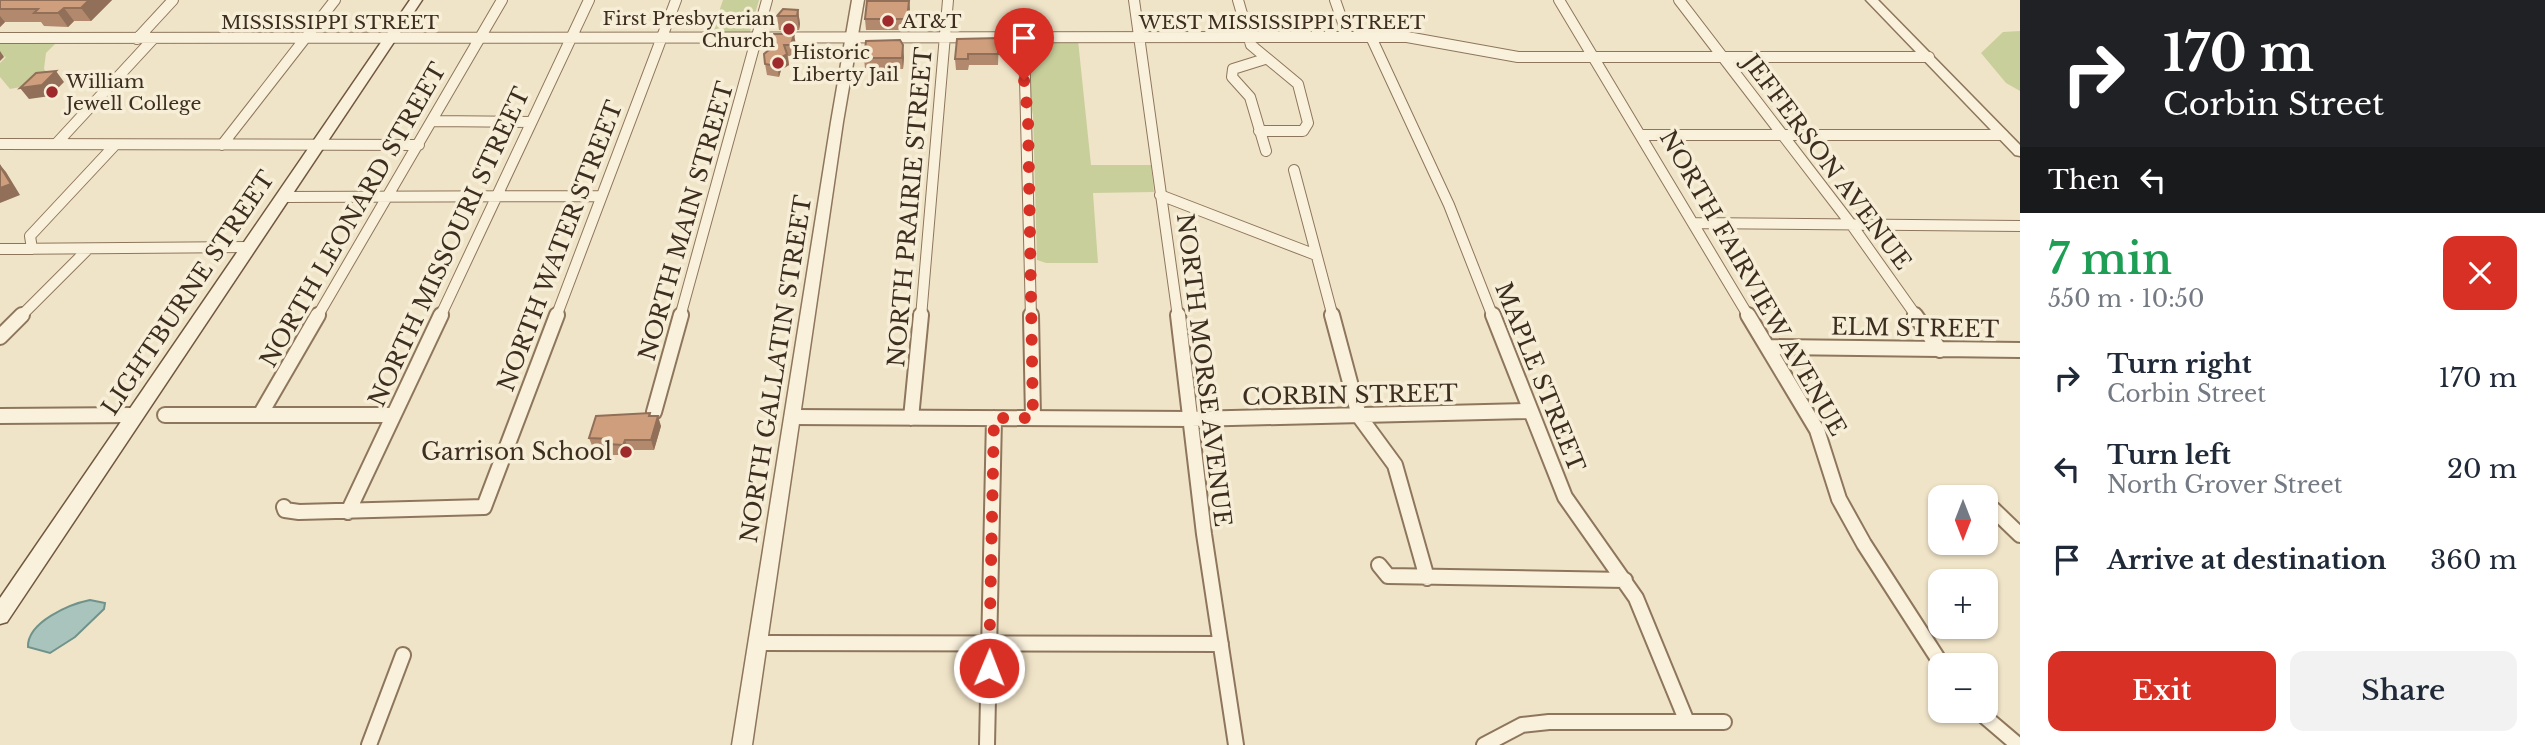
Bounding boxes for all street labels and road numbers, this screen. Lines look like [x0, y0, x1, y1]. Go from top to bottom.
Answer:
street label: MISSISSIPPI STREET [221, 11, 439, 34]
street label: WEST MISSISSIPPI STREET [1138, 11, 1425, 34]
street label: NORTH PRAIRIE STREET [882, 45, 938, 368]
street label: JEFFERSON AVENUE [1735, 47, 1917, 275]
street label: NORTH LEONARD STREET [254, 57, 452, 372]
street label: NORTH MAIN STREET [633, 78, 739, 364]
street label: NORTH MISSOURI STREET [363, 83, 536, 411]
street label: NORTH WATER STREET [492, 96, 629, 395]
street label: NORTH FAIRVIEW AVENUE [1654, 125, 1852, 441]
street label: LIGHTBURNE STREET [96, 165, 280, 420]
street label: NORTH GALLATIN STREET [735, 193, 817, 545]
street label: NORTH MORSE AVENUE [1171, 212, 1237, 528]
street label: MAPLE STREET [1489, 278, 1591, 476]
street label: ELM STREET [1831, 313, 2000, 343]
street label: CORBIN STREET [1242, 379, 1459, 411]

